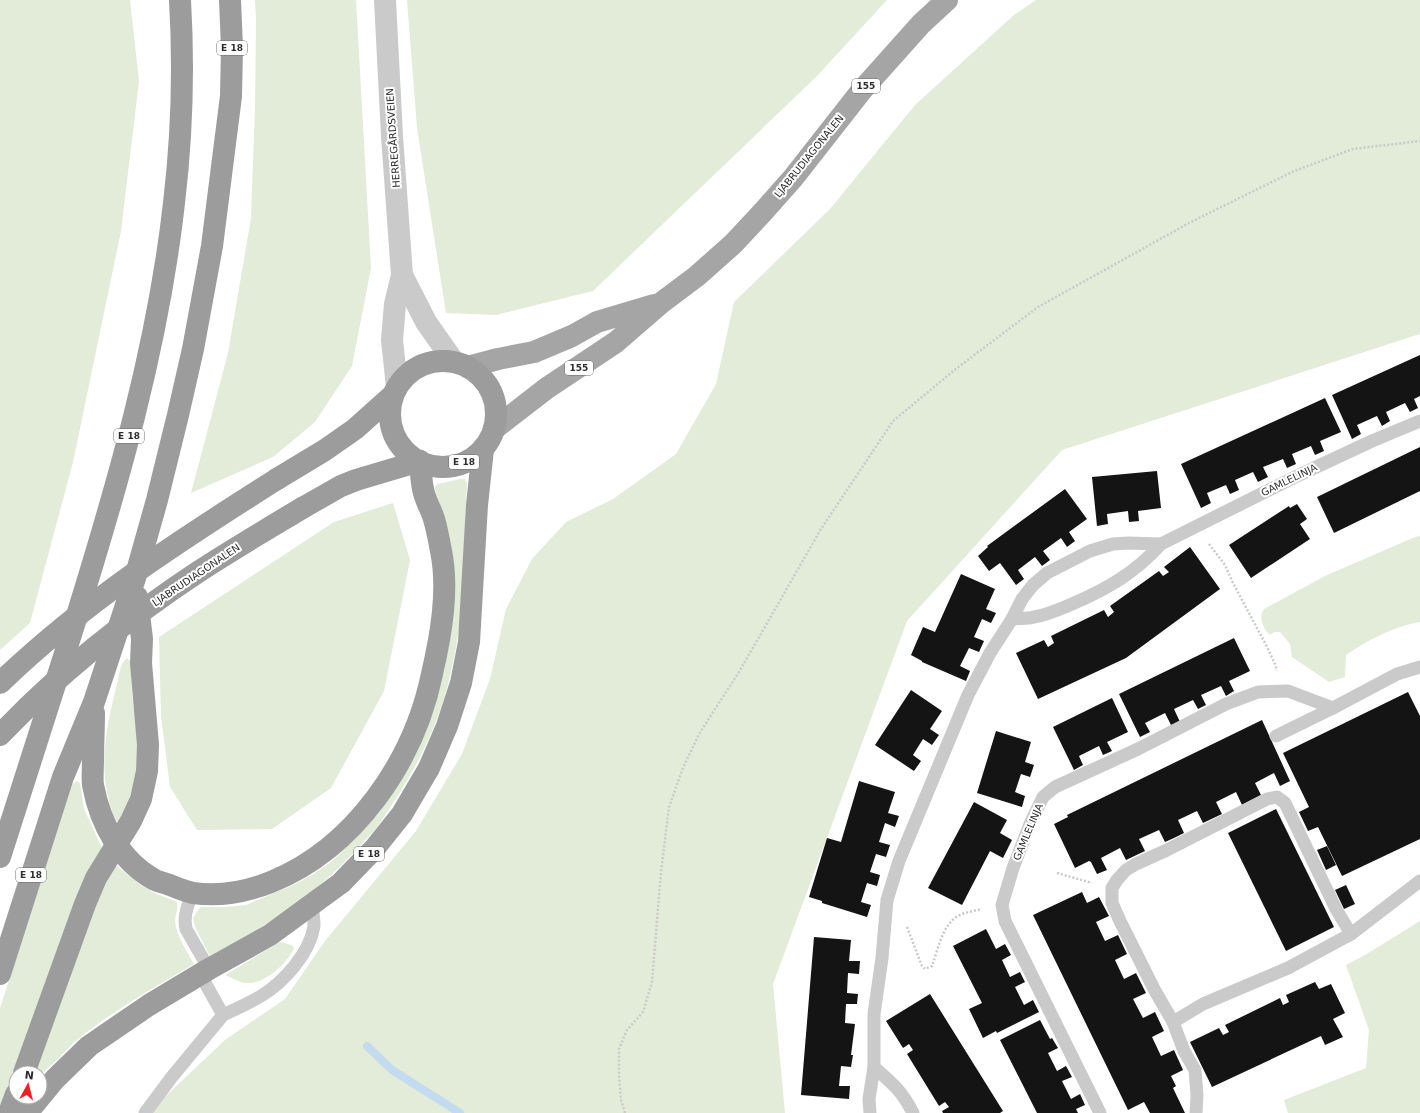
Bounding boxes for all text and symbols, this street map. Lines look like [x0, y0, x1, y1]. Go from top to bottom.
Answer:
road number: E 18 [217, 41, 247, 55]
road number: 155 [852, 79, 880, 93]
street label: HERREGÅRDSVEIEN [383, 88, 402, 188]
street label: LJABRUDIAGONALEN [772, 113, 846, 199]
road number: 155 [565, 361, 593, 375]
road number: E 18 [114, 429, 144, 443]
road number: E 18 [449, 455, 479, 469]
street label: GAMLELINJA [1259, 462, 1319, 498]
street label: LJABRUDIAGONALEN [150, 542, 242, 608]
street label: GAMLELINJA [1011, 802, 1045, 862]
road number: E 18 [354, 847, 384, 861]
road number: E 18 [16, 868, 46, 882]
north arrow [8, 1065, 48, 1105]
text: N [24, 1069, 35, 1083]

